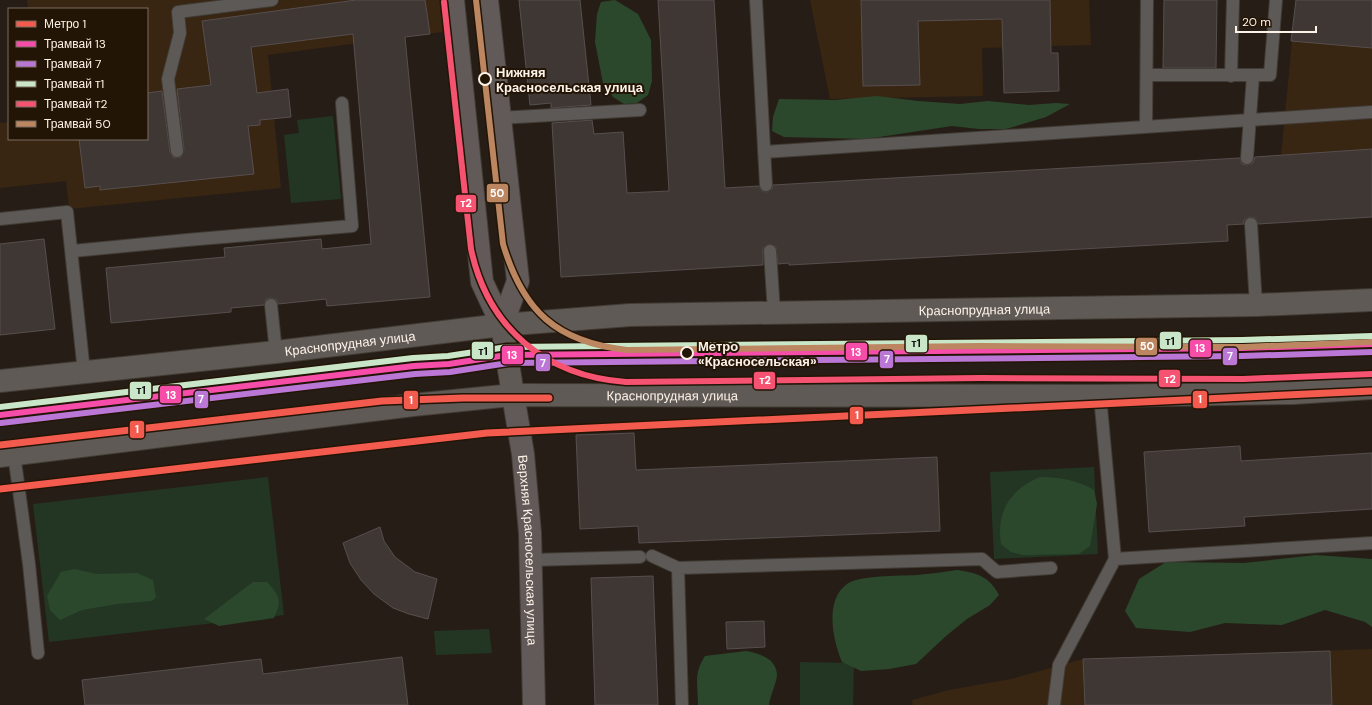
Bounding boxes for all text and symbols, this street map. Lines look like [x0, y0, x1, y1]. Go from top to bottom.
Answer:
legend [8, 8, 148, 140]
scale bar [1236, 8, 1316, 34]
text: 20 m [1242, 14, 1271, 30]
text: Метро 1 [44, 16, 86, 32]
text: Трамвай 13 [44, 36, 106, 52]
text: Трамвай 7 [44, 56, 101, 72]
place label: Нижняя Красносельская улица [496, 64, 644, 96]
marker: Нижняя Красносельская улица [478, 72, 492, 86]
text: Трамвай т1 [44, 76, 104, 92]
text: Трамвай т2 [44, 96, 108, 112]
text: Трамвай 50 [44, 116, 111, 132]
line badge: 50 [486, 183, 509, 203]
text: 50 [490, 186, 505, 200]
line badge: т2 [455, 194, 477, 213]
text: т2 [460, 196, 472, 210]
street label: Краснопрудная улица [919, 300, 1051, 319]
street label: Краснопрудная улица [284, 327, 417, 359]
line badge: т1 [1159, 331, 1182, 350]
line badge: т1 [905, 334, 928, 353]
text: т1 [1165, 334, 1175, 348]
text: т1 [911, 336, 921, 350]
line badge: 50 [1135, 337, 1158, 356]
place label: Метро «Красносельская» [698, 338, 817, 370]
text: 50 [1140, 339, 1155, 353]
line badge: 13 [1189, 339, 1212, 358]
line badge: т1 [471, 341, 494, 360]
text: 13 [1195, 341, 1205, 355]
line badge: 13 [845, 342, 868, 361]
text: т1 [478, 344, 488, 358]
line badge: 13 [501, 345, 524, 365]
text: 13 [851, 345, 861, 359]
marker: Метро «Красносельская» [680, 346, 694, 360]
line badge: 7 [1222, 347, 1238, 366]
text: 13 [507, 348, 517, 362]
text: 7 [1227, 349, 1233, 363]
line badge: 7 [879, 350, 894, 369]
text: 7 [884, 352, 890, 366]
line badge: 7 [535, 353, 551, 372]
text: 7 [540, 356, 546, 370]
line badge: т2 [1158, 369, 1181, 388]
line badge: т2 [753, 371, 776, 390]
text: т2 [1164, 372, 1176, 386]
text: т2 [759, 373, 771, 387]
line badge: т1 [129, 381, 152, 400]
text: т1 [136, 383, 146, 397]
line badge: 13 [159, 385, 182, 404]
street label: Краснопрудная улица [607, 387, 739, 404]
text: 13 [166, 388, 176, 402]
line badge: 7 [194, 390, 209, 409]
line badge: 1 [403, 390, 419, 410]
line badge: 1 [1192, 390, 1208, 409]
text: 7 [198, 392, 204, 406]
text: 1 [1198, 392, 1202, 406]
text: 1 [409, 393, 413, 407]
line badge: 1 [849, 406, 864, 425]
text: 1 [855, 408, 859, 422]
line badge: 1 [129, 420, 145, 439]
text: 1 [135, 422, 139, 436]
street label: Верхняя Красносельская улица [515, 454, 541, 646]

